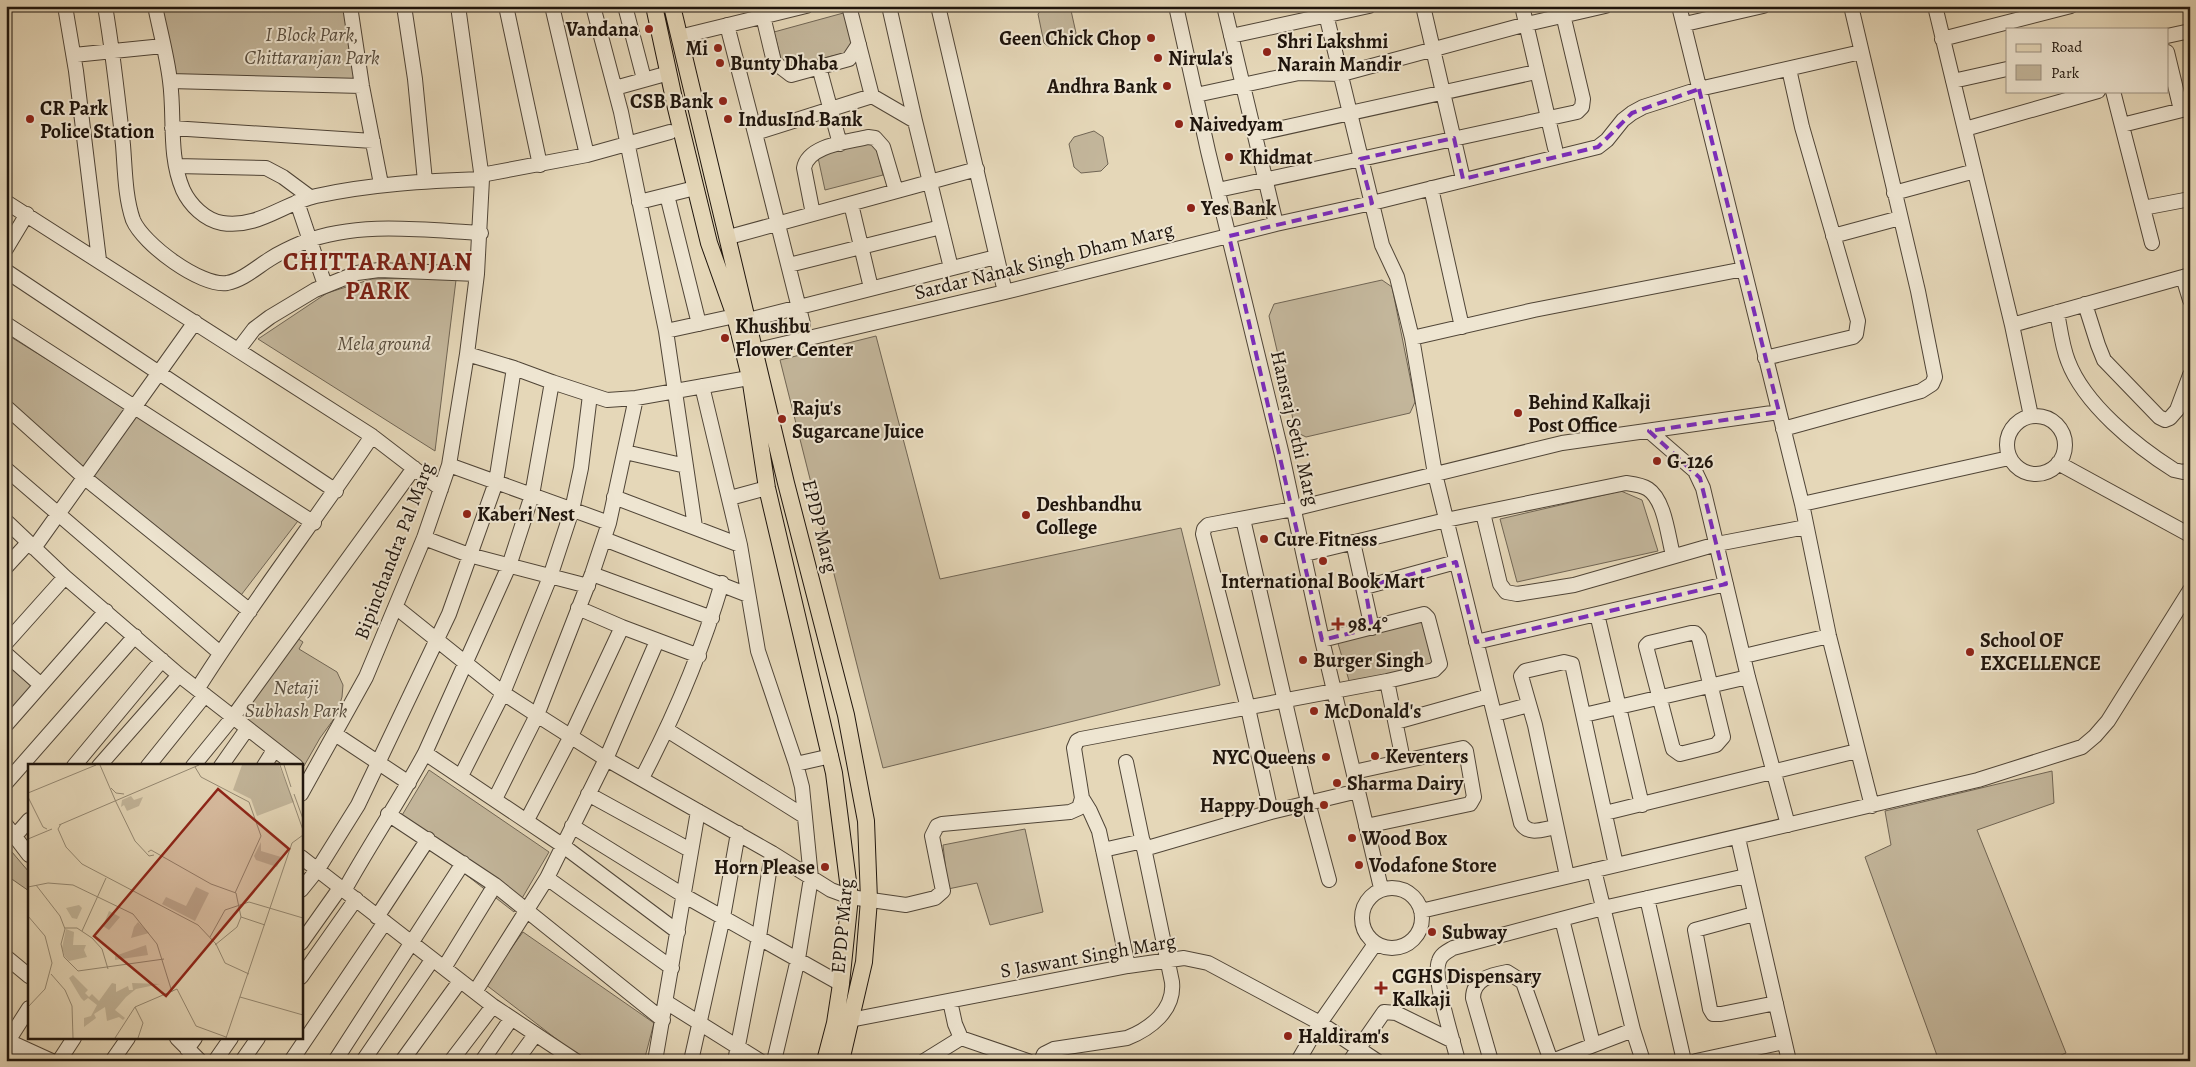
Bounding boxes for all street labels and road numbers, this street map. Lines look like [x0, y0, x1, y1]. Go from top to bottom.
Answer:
street label: Sardar Nanak Singh Dham Marg [912, 216, 1176, 306]
street label: Hansraj Sethi Marg [1264, 348, 1326, 508]
street label: Bipinchandra Pal Marg [348, 458, 440, 644]
street label: EPDP Marg [795, 476, 845, 576]
street label: EPDP Marg [824, 877, 860, 975]
street label: S Jaswant Singh Marg [998, 927, 1178, 985]

